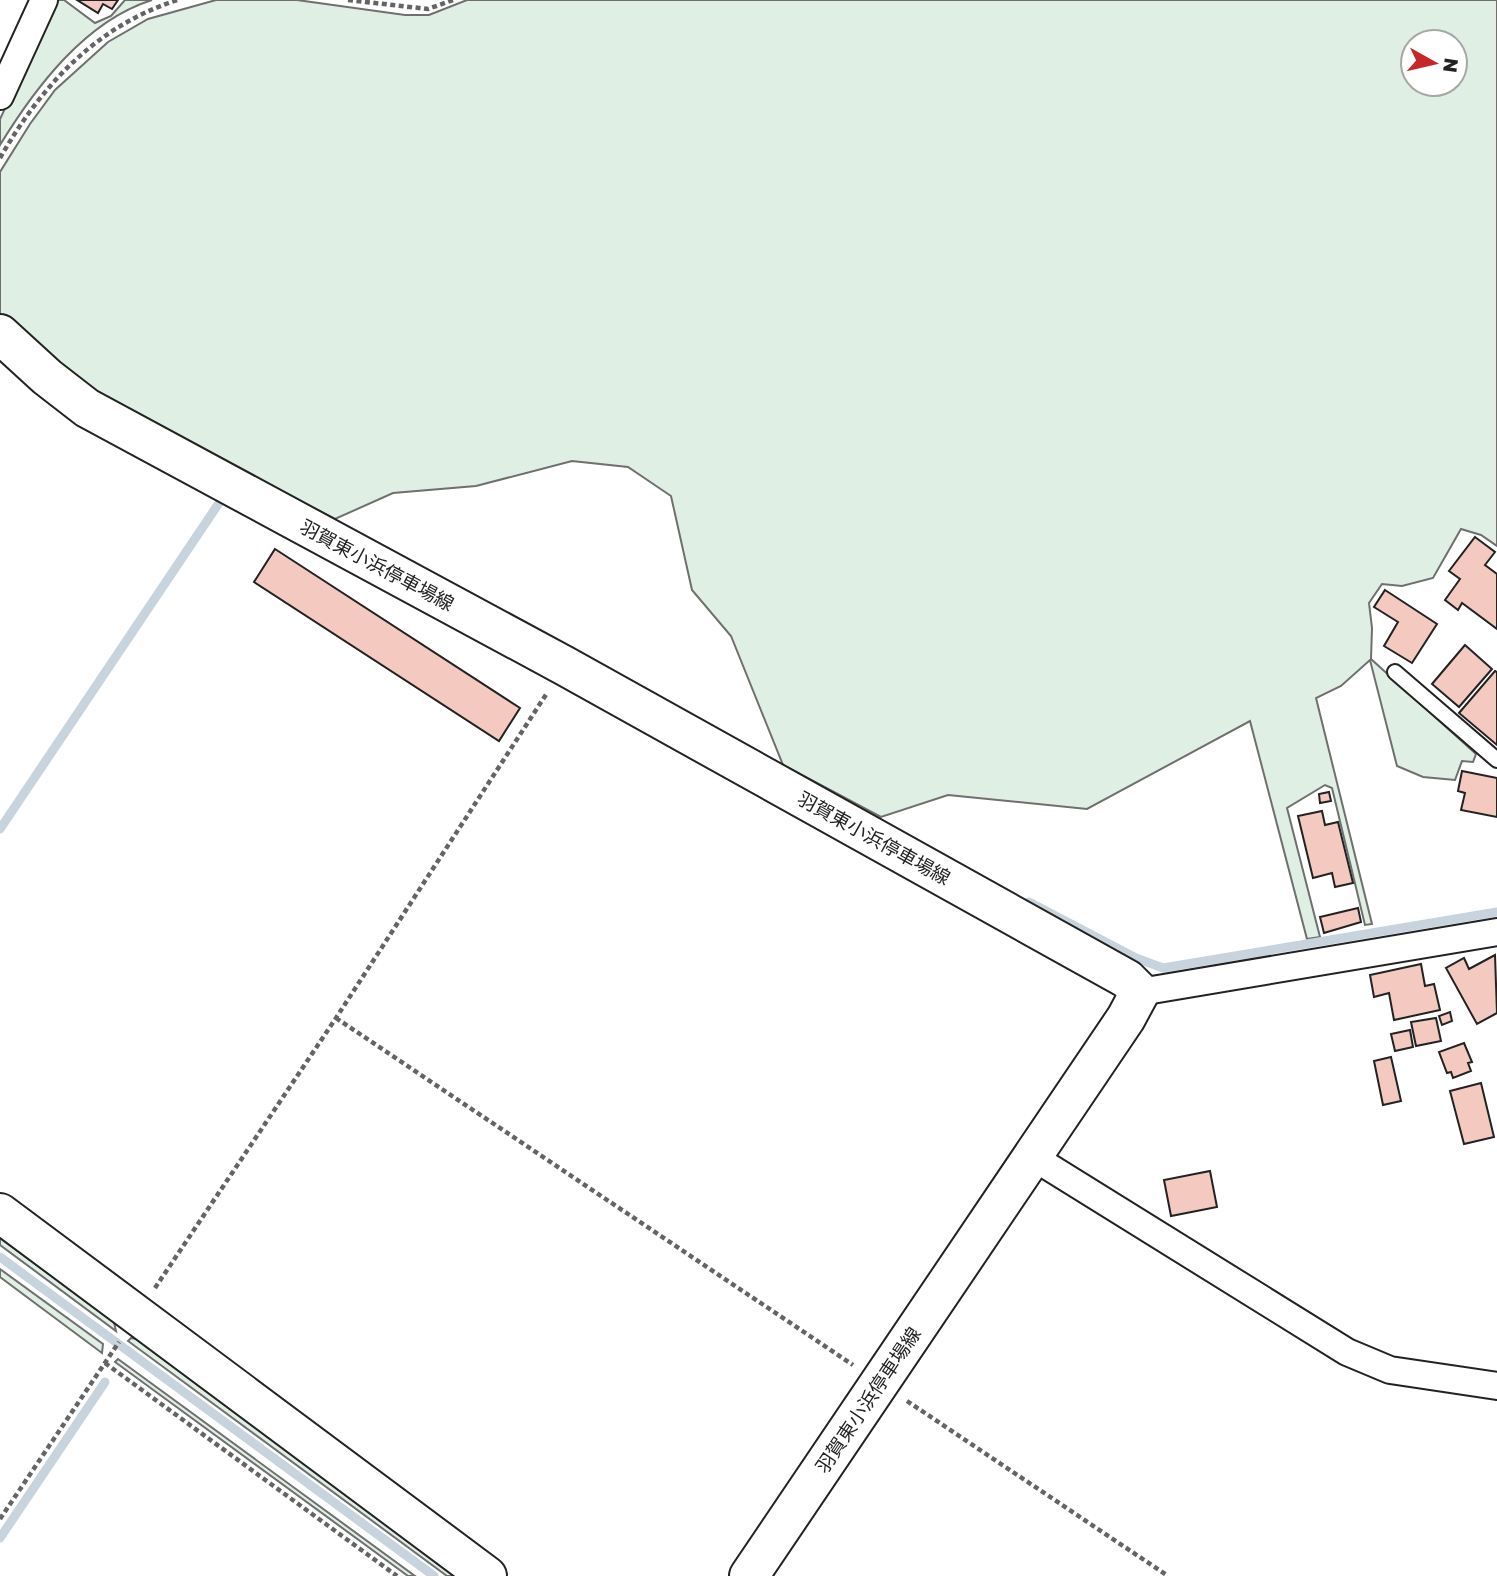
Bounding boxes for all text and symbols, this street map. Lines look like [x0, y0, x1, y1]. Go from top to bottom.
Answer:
north arrow [1399, 28, 1469, 98]
text: N [1439, 57, 1464, 74]
street label: 羽賀東小浜停車場線 [296, 514, 458, 615]
street label: 羽賀東小浜停車場線 [794, 786, 955, 889]
street label: 羽賀東小浜停車場線 [810, 1322, 925, 1477]

